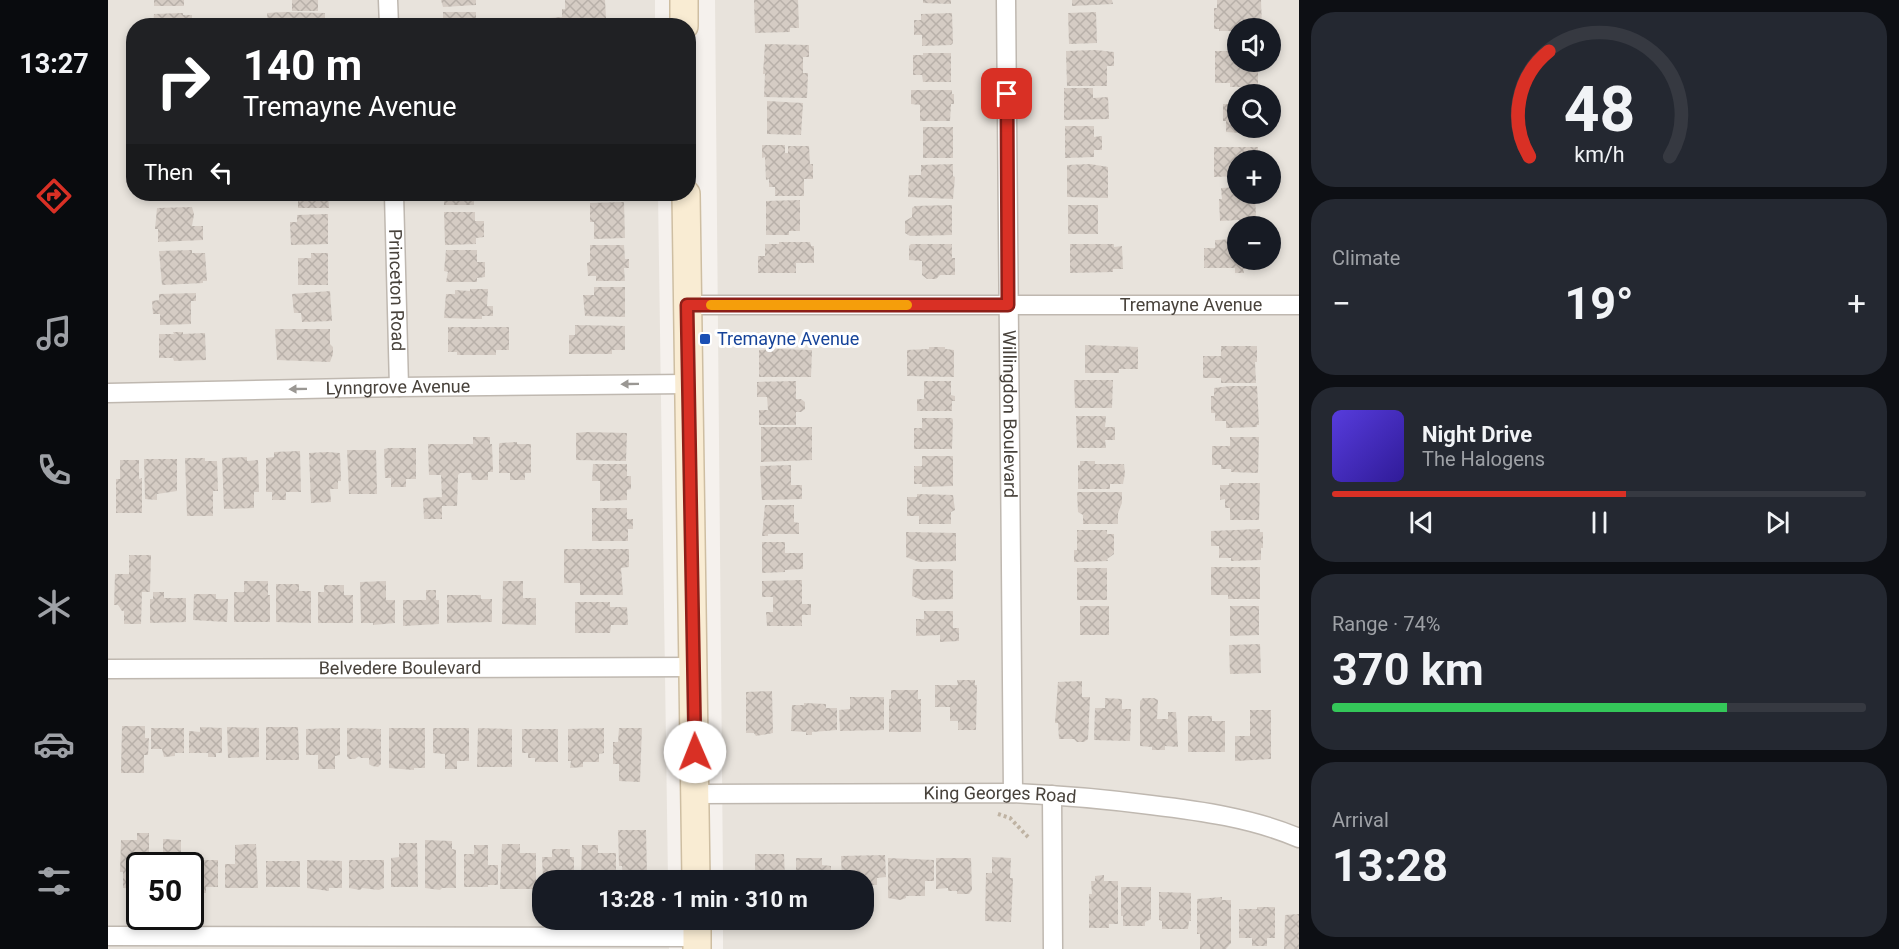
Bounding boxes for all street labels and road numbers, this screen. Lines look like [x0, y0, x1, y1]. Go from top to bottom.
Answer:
street label: Princeton Road [385, 228, 409, 351]
street label: Tremayne Avenue [1120, 294, 1262, 315]
street label: Willingdon Boulevard [999, 330, 1021, 498]
street label: Lynngrove Avenue [325, 375, 470, 399]
street label: Belvedere Boulevard [319, 657, 481, 678]
street label: King Georges Road [923, 782, 1077, 807]

